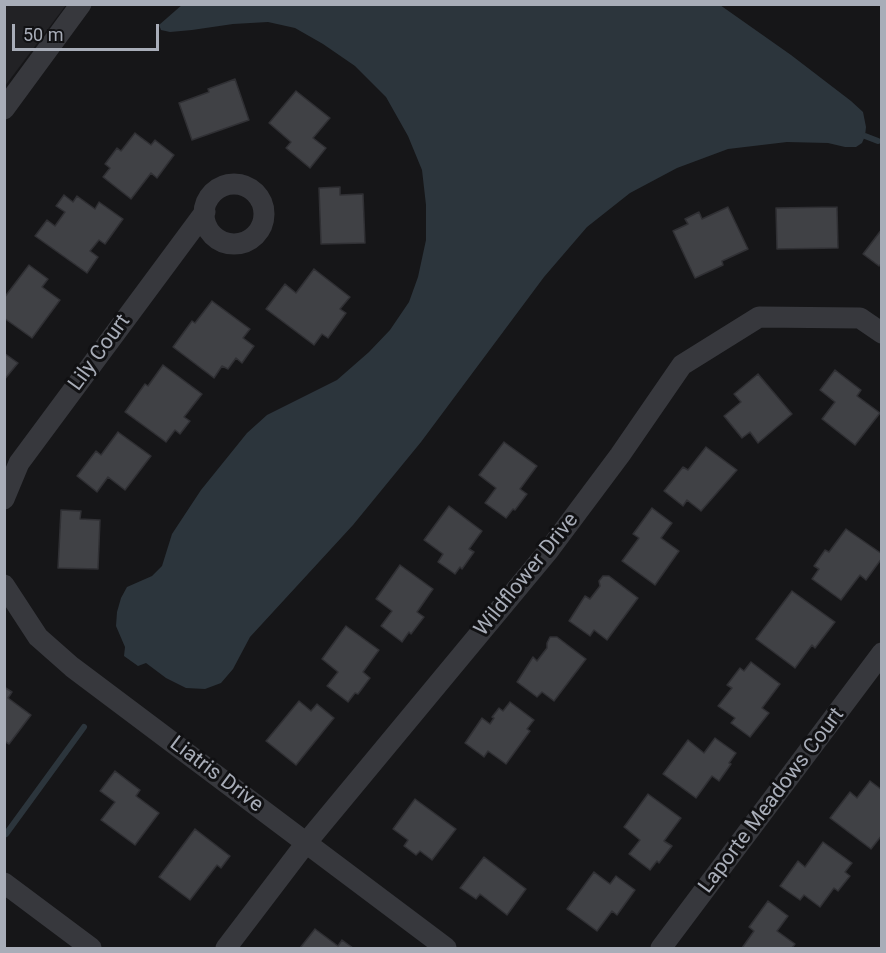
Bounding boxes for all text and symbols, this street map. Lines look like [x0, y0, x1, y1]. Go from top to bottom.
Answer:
scale bar [15, 12, 162, 50]
text: 50 m [23, 24, 63, 45]
street label: Lily Court [64, 310, 136, 396]
street label: Wildflower Drive [470, 508, 584, 642]
street label: Laporte Meadows Court [694, 703, 850, 899]
street label: Liatris Drive [164, 732, 268, 818]

